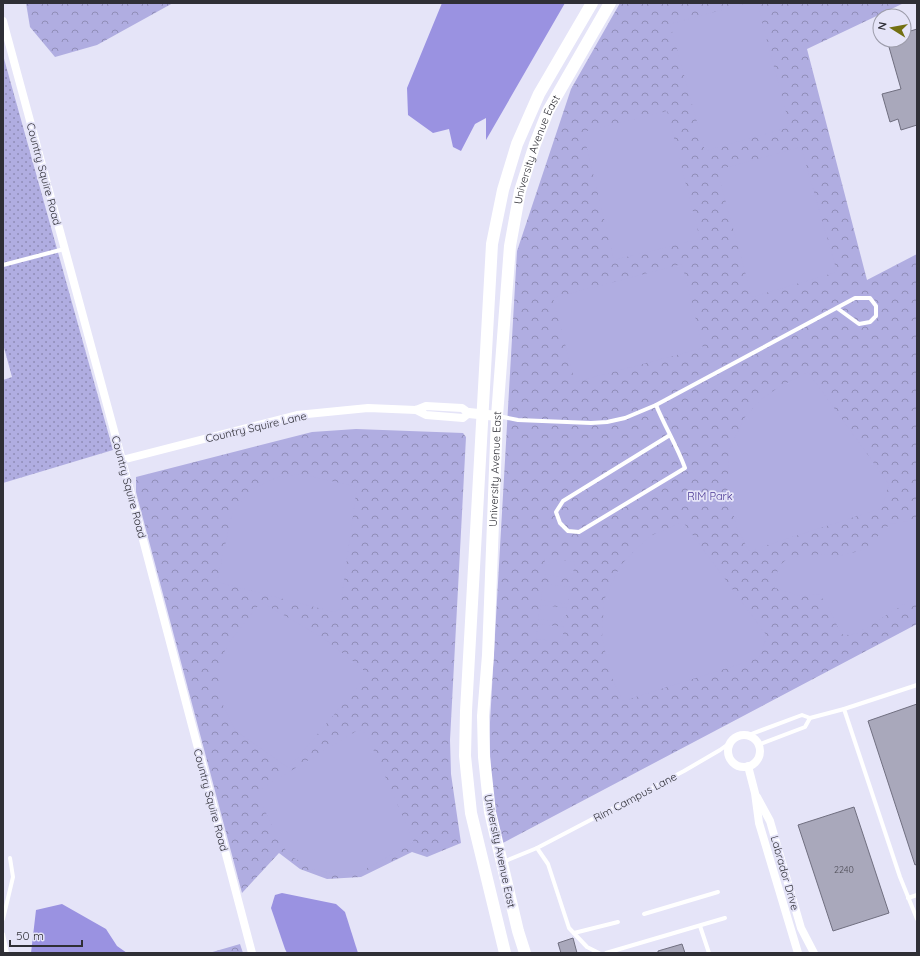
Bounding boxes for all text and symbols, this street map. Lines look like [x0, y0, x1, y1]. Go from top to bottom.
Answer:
north arrow [872, 8, 912, 48]
text: N [875, 21, 890, 31]
street label: University Avenue East [511, 92, 563, 205]
street label: Country Squire Road [24, 121, 64, 227]
street label: Country Squire Lane [204, 409, 308, 445]
street label: University Avenue East [486, 410, 504, 527]
street label: Country Squire Road [109, 434, 149, 540]
park label: RIM Park [687, 489, 733, 503]
street label: Country Squire Road [191, 747, 231, 853]
street label: Rim Campus Lane [591, 769, 679, 825]
street label: University Avenue East [481, 793, 519, 909]
street label: Labrador Drive [768, 834, 802, 912]
house number: 2240 [834, 864, 854, 875]
scale bar [10, 922, 82, 948]
text: 50 m [16, 928, 44, 943]

